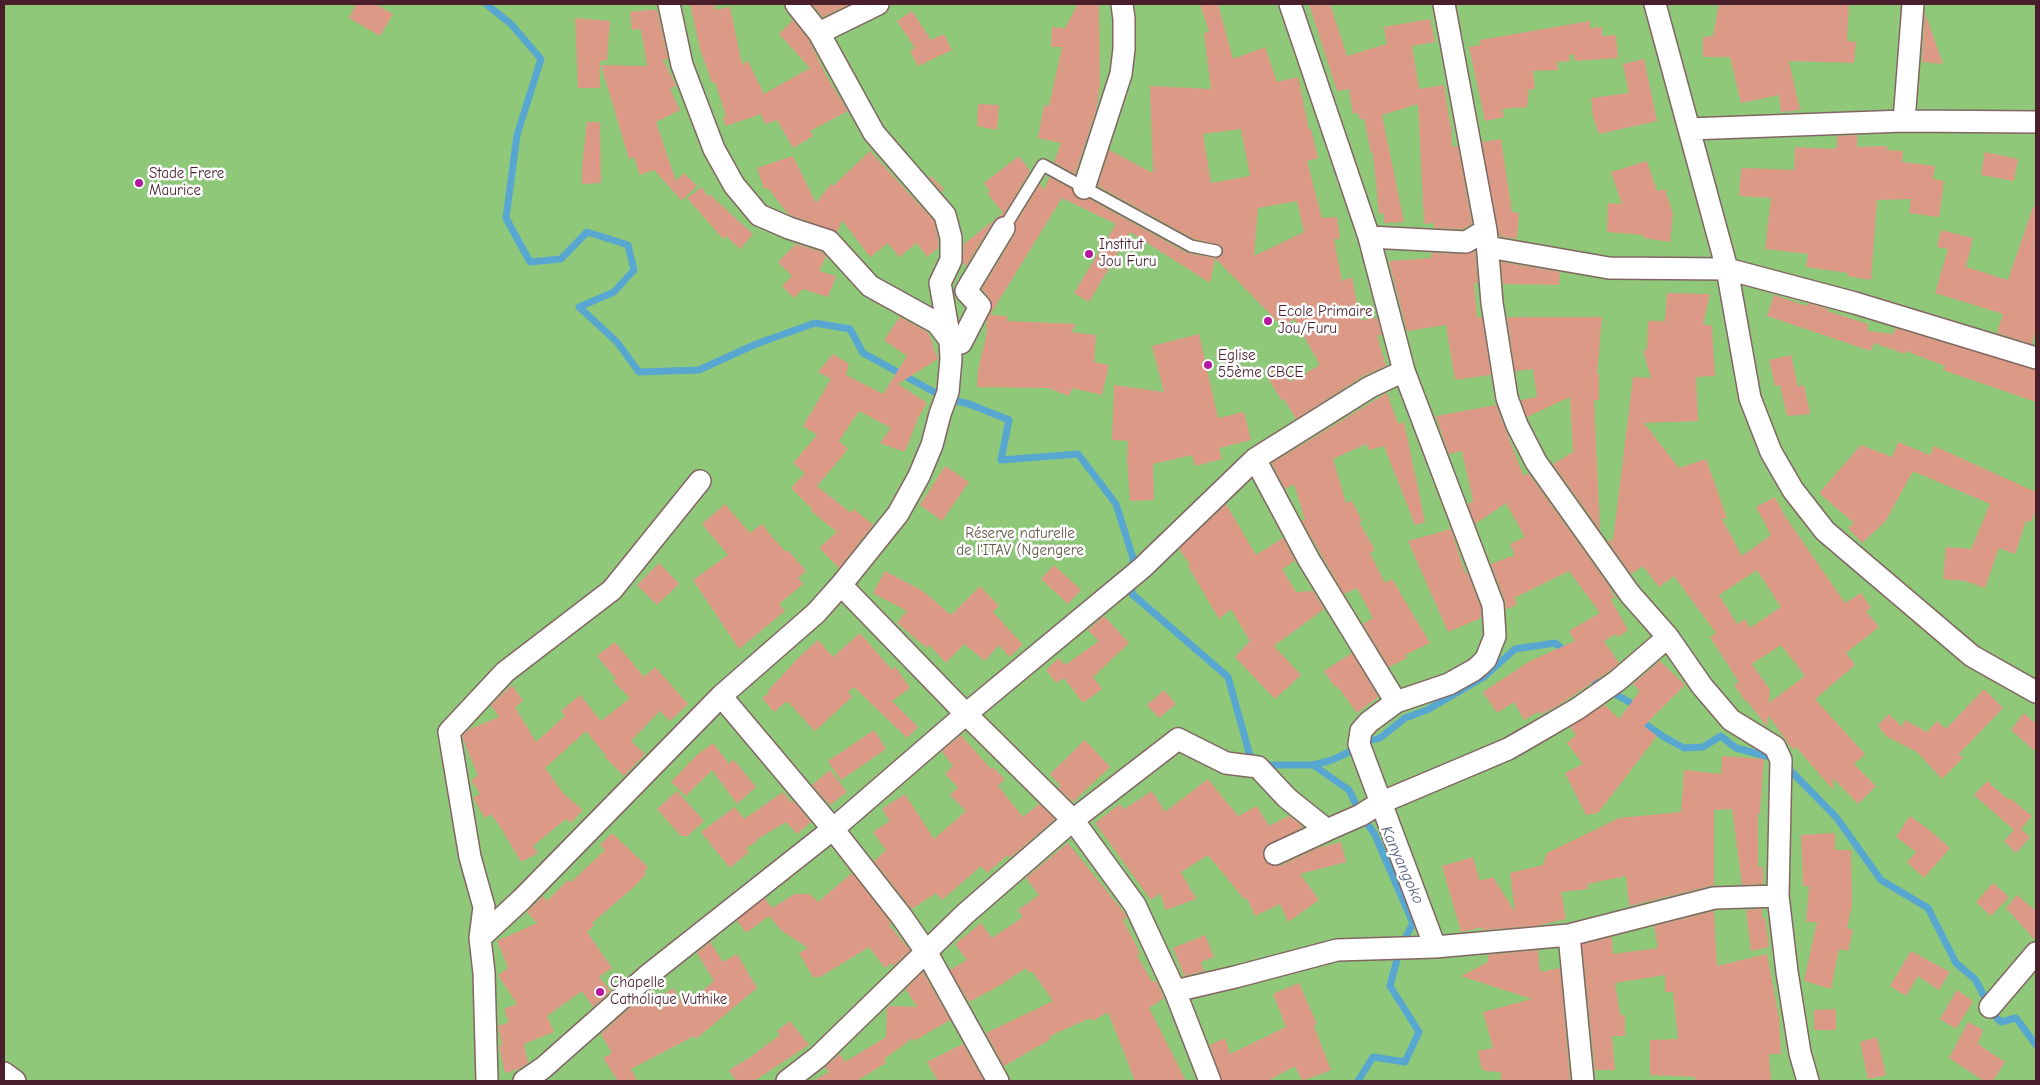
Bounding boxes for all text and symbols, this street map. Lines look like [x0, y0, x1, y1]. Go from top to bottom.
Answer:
place label: Stade Frere Maurice [149, 165, 224, 200]
marker: Stade Frere Maurice [133, 177, 145, 189]
place label: Institut Jou Furu [1099, 236, 1156, 271]
marker: Institut Jou Furu [1083, 248, 1095, 260]
place label: Ecole Primaire Jou/Furu [1278, 303, 1373, 338]
marker: Ecole Primaire Jou/Furu [1262, 315, 1274, 327]
place label: Eglise 55ème CBCE [1218, 347, 1303, 382]
marker: Eglise 55ème CBCE [1202, 359, 1214, 371]
park label: Réserve naturelle de l'ITAV (Ngengere [956, 525, 1084, 560]
water label: Kanyangoko [1376, 823, 1428, 907]
place label: Chapelle Catholique Vuthike [610, 974, 727, 1009]
marker: Chapelle Catholique Vuthike [594, 986, 606, 998]

